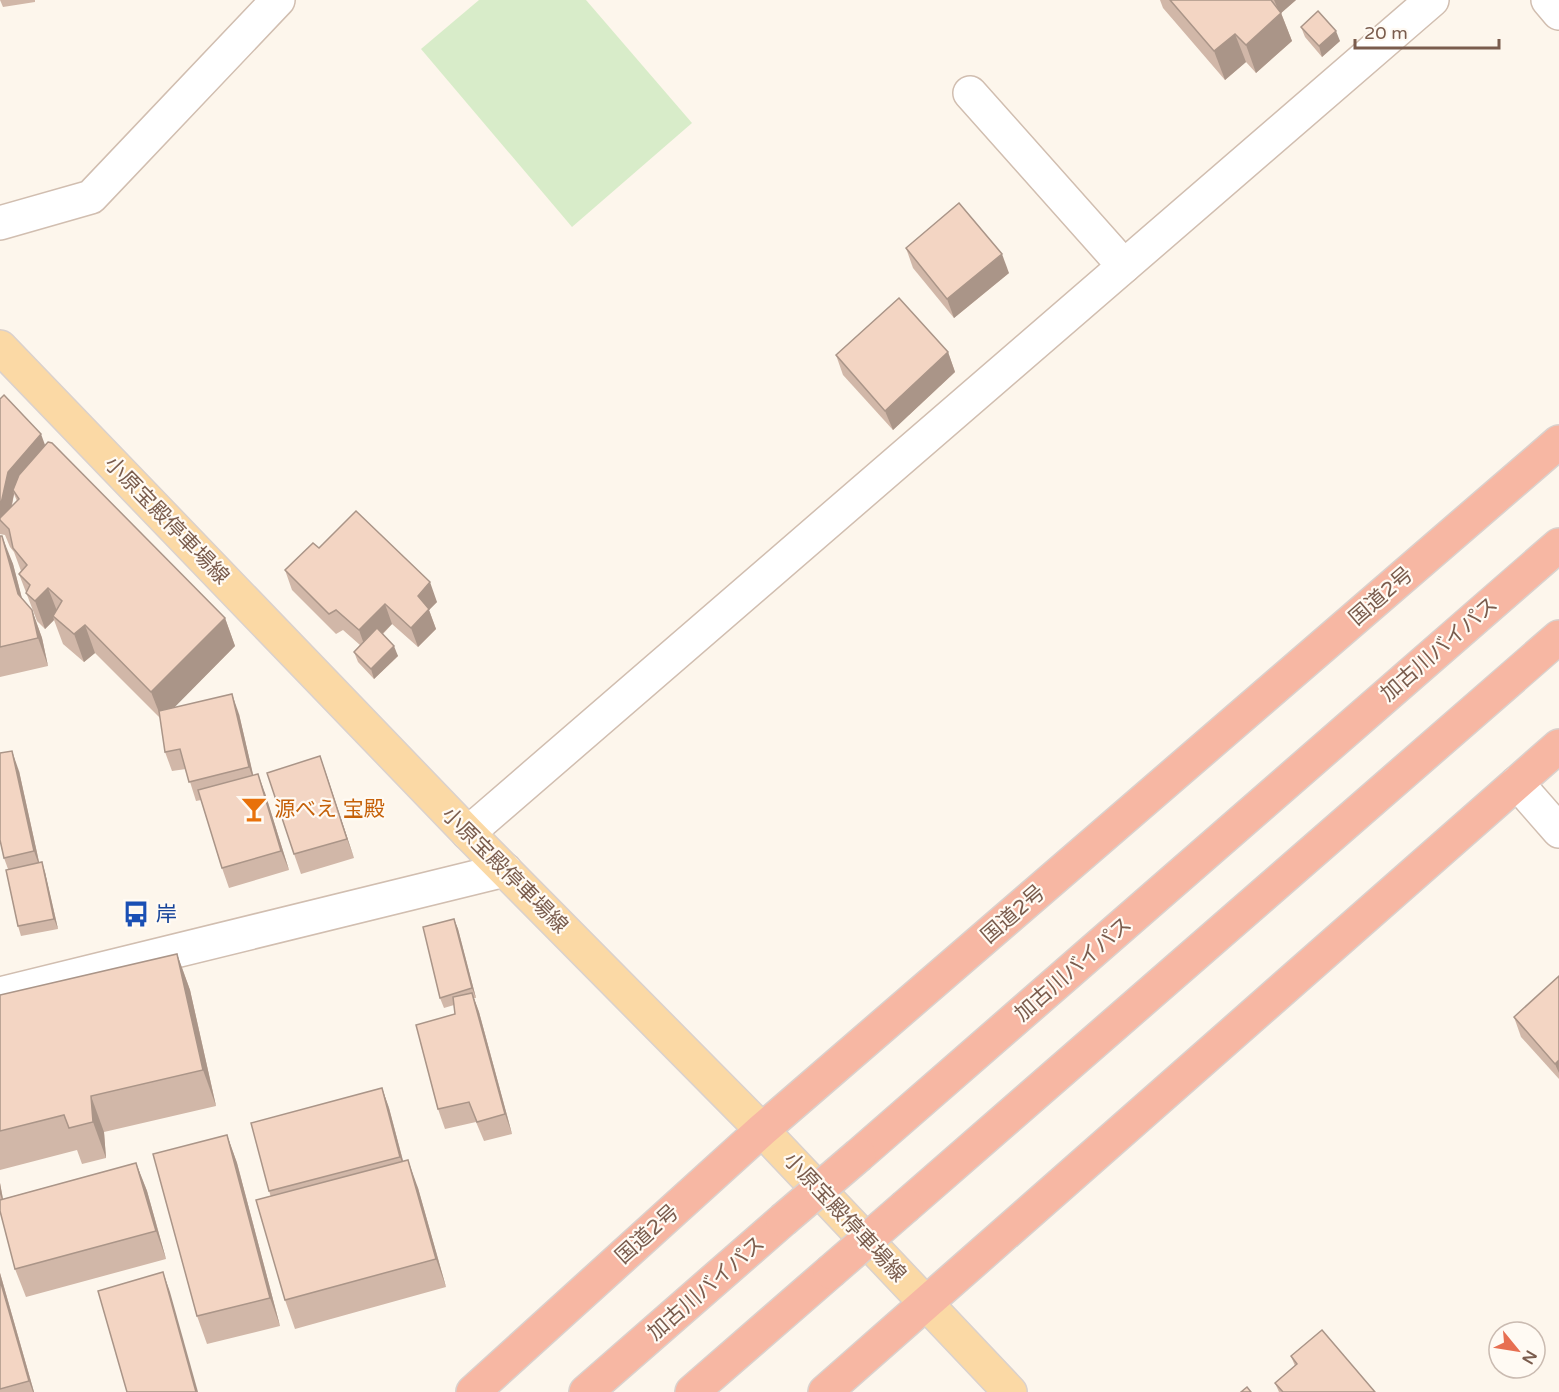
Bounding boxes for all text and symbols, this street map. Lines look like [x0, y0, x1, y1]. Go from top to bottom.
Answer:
scale bar [1355, 12, 1499, 50]
text: 20 m [1364, 22, 1408, 44]
street label: 小原宝殿停車場線 [99, 451, 234, 589]
street label: 国道2号 [1344, 562, 1418, 631]
street label: 加古川バイパス [1376, 592, 1503, 707]
bar icon: 源べえ 宝殿 [239, 794, 269, 824]
place label: 源べえ 宝殿 [274, 797, 384, 822]
street label: 小原宝殿停車場線 [436, 802, 573, 939]
street label: 国道2号 [976, 880, 1050, 949]
bus stop icon: 岸 [121, 899, 151, 929]
place label: 岸 [156, 902, 177, 927]
street label: 加古川バイパス [1010, 912, 1137, 1027]
street label: 小原宝殿停車場線 [778, 1147, 911, 1287]
street label: 国道2号 [611, 1200, 684, 1269]
street label: 加古川バイパス [643, 1231, 770, 1346]
north arrow [1487, 1320, 1547, 1380]
text: N [1517, 1346, 1541, 1368]

